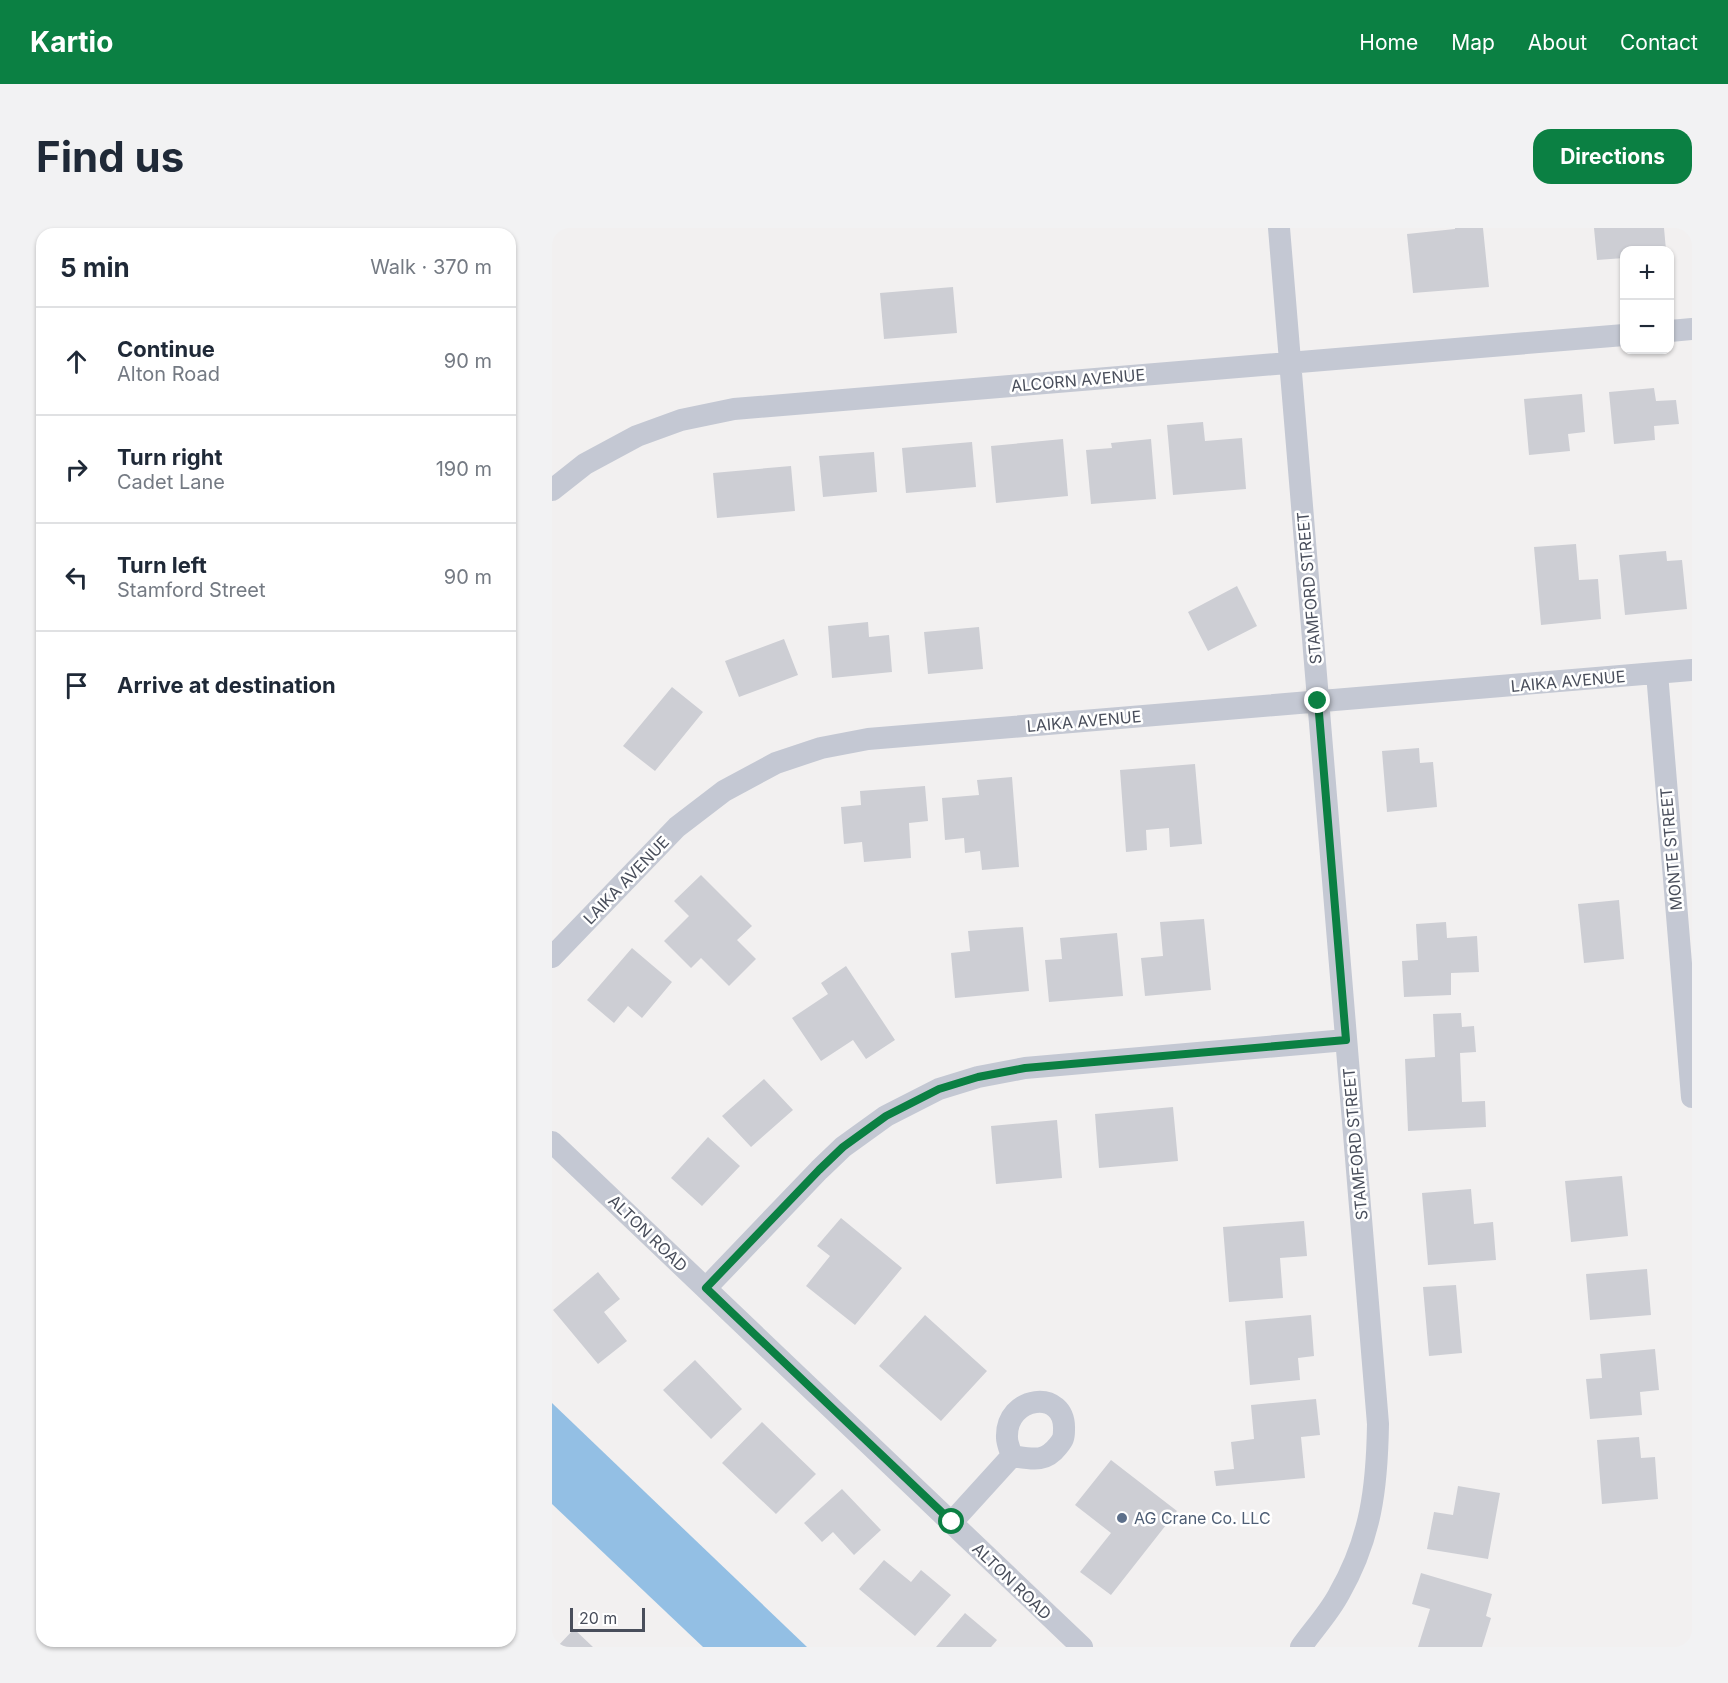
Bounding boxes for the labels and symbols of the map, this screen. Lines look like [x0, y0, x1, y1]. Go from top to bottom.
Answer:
street label: ALCORN AVENUE [1010, 364, 1146, 396]
street label: STAMFORD STREET [1292, 511, 1326, 665]
street label: LAIKA AVENUE [1510, 666, 1626, 696]
route end [1304, 687, 1330, 713]
street label: LAIKA AVENUE [1026, 706, 1142, 736]
street label: MONTE STREET [1656, 787, 1686, 911]
street label: LAIKA AVENUE [579, 832, 673, 928]
street label: STAMFORD STREET [1338, 1067, 1372, 1221]
street label: ALTON ROAD [604, 1190, 692, 1276]
route start [938, 1508, 964, 1534]
place label: AG Crane Co. LLC [1134, 1508, 1271, 1528]
marker: AG Crane Co. LLC [1115, 1511, 1129, 1525]
street label: ALTON ROAD [968, 1538, 1056, 1624]
scale bar [570, 1605, 645, 1632]

